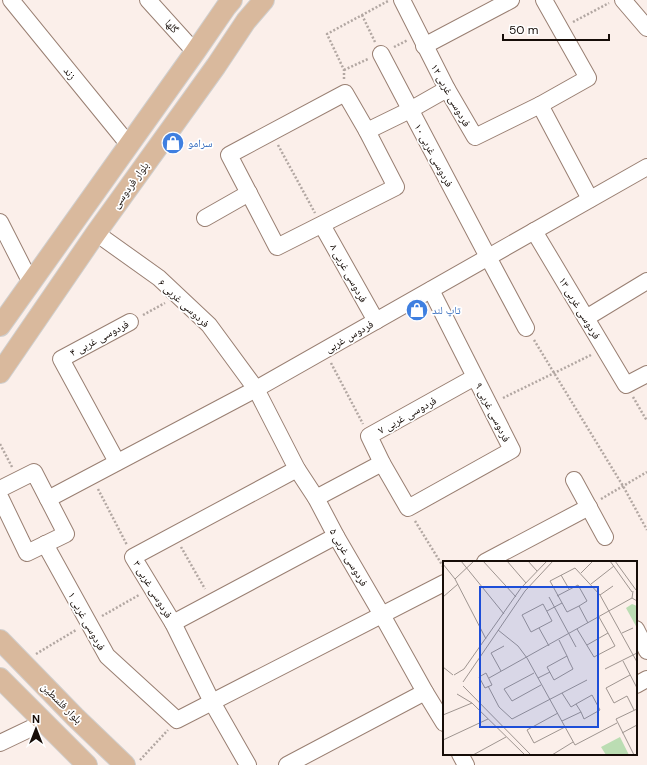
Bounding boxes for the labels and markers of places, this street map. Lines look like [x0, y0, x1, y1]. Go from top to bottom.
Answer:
shop icon: سرامو [160, 130, 186, 156]
place label: سرامو [188, 136, 212, 150]
shop icon: تاپ لند [404, 297, 430, 323]
place label: تاپ لند [432, 303, 461, 317]

